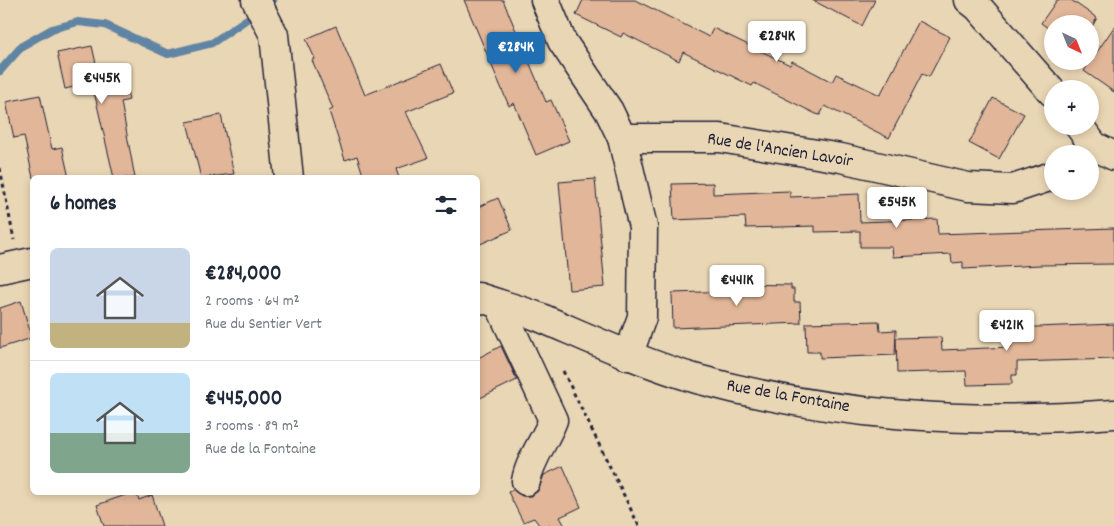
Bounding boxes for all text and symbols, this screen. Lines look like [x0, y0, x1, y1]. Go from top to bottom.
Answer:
north arrow [1044, 15, 1099, 70]
map controls [1044, 15, 1099, 200]
pin: €284K [742, 20, 812, 63]
text: €284K [759, 25, 795, 48]
pin: €284K [481, 32, 551, 74]
text: €284K [498, 36, 534, 59]
pin: €445K [67, 62, 137, 105]
text: €445K [83, 67, 121, 90]
button: + [1044, 80, 1099, 135]
street label: Rue de l'Ancien Lavoir [705, 127, 855, 175]
button: − [1044, 145, 1099, 200]
pin: €545K [862, 186, 932, 229]
text: 6 homes [50, 190, 117, 220]
icon: filters [432, 191, 460, 219]
text: €545K [878, 191, 916, 214]
text: €284,000 [205, 260, 281, 290]
pin: €441K [702, 264, 772, 307]
icon: home [90, 268, 150, 328]
text: €441K [720, 269, 754, 292]
text: 2 rooms · 64 m² [205, 290, 300, 313]
pin: €421K [972, 310, 1042, 352]
text: Rue du Sentier Vert [205, 313, 322, 336]
text: €421K [990, 314, 1024, 337]
street label: Rue de la Fontaine [724, 374, 852, 420]
text: €445,000 [205, 385, 282, 415]
icon: home [90, 393, 150, 453]
text: 3 rooms · 89 m² [205, 415, 299, 438]
text: Rue de la Fontaine [205, 438, 316, 461]

